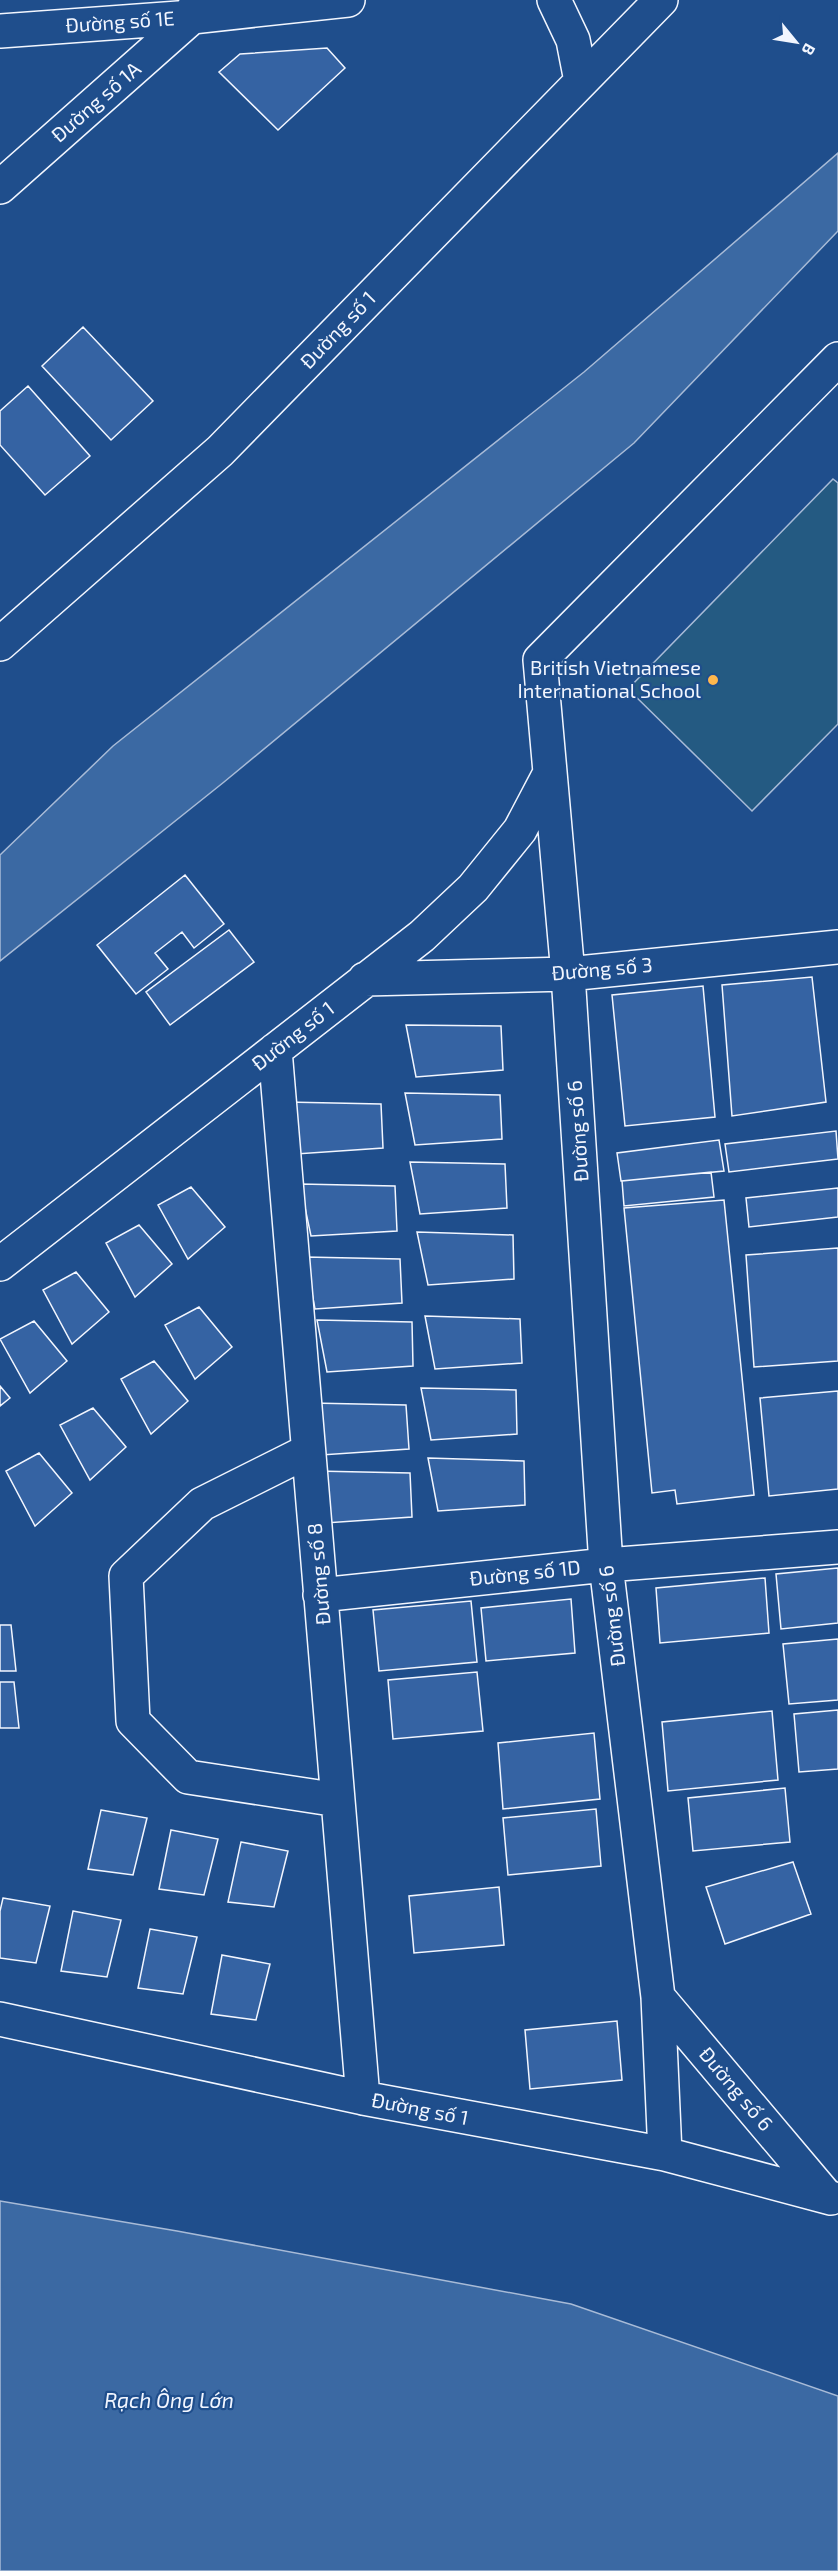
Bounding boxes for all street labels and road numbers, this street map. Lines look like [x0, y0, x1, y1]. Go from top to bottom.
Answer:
street label: Đường số 1E [65, 5, 175, 37]
street label: Đường số 1A [46, 56, 145, 147]
street label: Đường số 1 [295, 286, 380, 373]
street label: Đường số 3 [550, 952, 653, 984]
street label: Đường số 1 [246, 996, 338, 1075]
street label: Đường số 6 [561, 1080, 593, 1183]
street label: Đường số 8 [302, 1522, 334, 1626]
street label: Đường số 1D [468, 1554, 582, 1590]
street label: Đường số 6 [593, 1564, 629, 1668]
street label: Đường số 6 [695, 2042, 779, 2135]
street label: Đường số 1 [370, 2087, 471, 2129]

